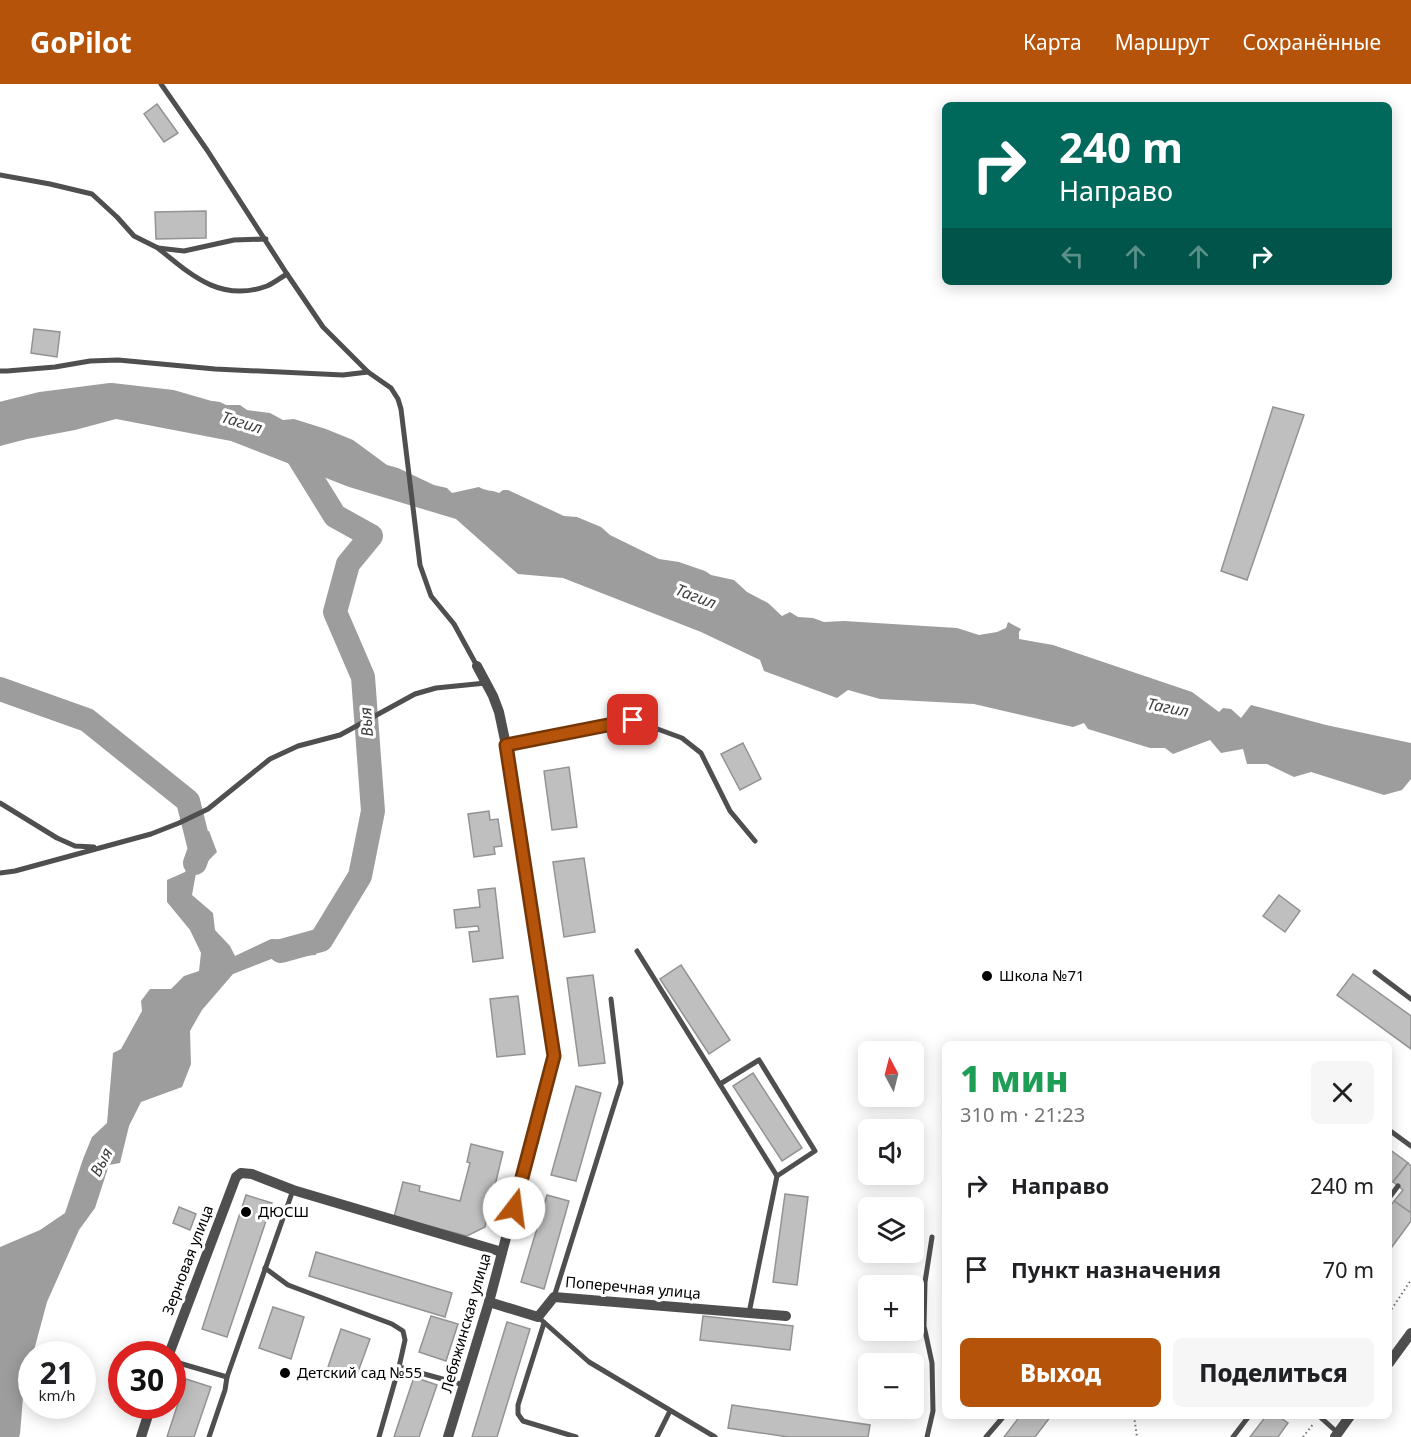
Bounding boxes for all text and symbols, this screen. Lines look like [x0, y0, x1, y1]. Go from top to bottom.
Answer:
text: GoPilot [30, 23, 132, 61]
text: Карта [1023, 28, 1082, 56]
text: Маршрут [1115, 28, 1210, 56]
text: Сохранённые [1243, 28, 1381, 56]
text: 240 m [1059, 118, 1183, 175]
icon: right [960, 126, 1038, 204]
text: Направо [1059, 172, 1173, 209]
icon: left [1056, 240, 1089, 273]
icon: ahead [1119, 240, 1152, 273]
icon: ahead [1182, 240, 1215, 273]
icon: right [1245, 240, 1278, 273]
water label: Тагил [219, 405, 265, 439]
water label: Тагил [673, 578, 719, 614]
water label: Тагил [1145, 692, 1191, 722]
pin [607, 694, 658, 745]
icon: arrive [616, 703, 649, 736]
water label: Выя [354, 707, 378, 737]
place label: Школа №71 [999, 965, 1085, 985]
marker: Школа №71 [980, 969, 994, 983]
north arrow [858, 1041, 924, 1107]
map controls [858, 1041, 924, 1419]
text: 1 мин [960, 1054, 1069, 1103]
button: close [1311, 1061, 1374, 1124]
text: 310 m · 21:23 [960, 1101, 1085, 1128]
button: sound [858, 1119, 924, 1185]
water label: Выя [84, 1144, 118, 1180]
icon: right [960, 1169, 993, 1202]
text: Направо [1011, 1170, 1109, 1200]
text: 240 m [1310, 1170, 1374, 1200]
position arrow [482, 1176, 546, 1240]
button: layers [858, 1197, 924, 1263]
place label: ДЮСШ [258, 1201, 309, 1221]
street label: Зерновая улица [157, 1202, 217, 1317]
marker: ДЮСШ [239, 1205, 253, 1219]
street label: Лебяжинская улица [435, 1250, 495, 1395]
icon: arrive [960, 1253, 993, 1286]
text: Пункт назначения [1011, 1254, 1221, 1284]
text: 70 m [1323, 1254, 1374, 1284]
street label: Поперечная улица [564, 1271, 702, 1303]
button: + [858, 1275, 924, 1341]
button: Выход [960, 1338, 1161, 1407]
button: Поделиться [1173, 1338, 1374, 1407]
speed limit sign: 30 [108, 1341, 186, 1419]
text: 21 [40, 1352, 74, 1393]
button: − [858, 1353, 924, 1419]
place label: Детский сад №55 [297, 1362, 422, 1382]
marker: Детский сад №55 [278, 1366, 292, 1380]
text: km/h [39, 1385, 75, 1405]

